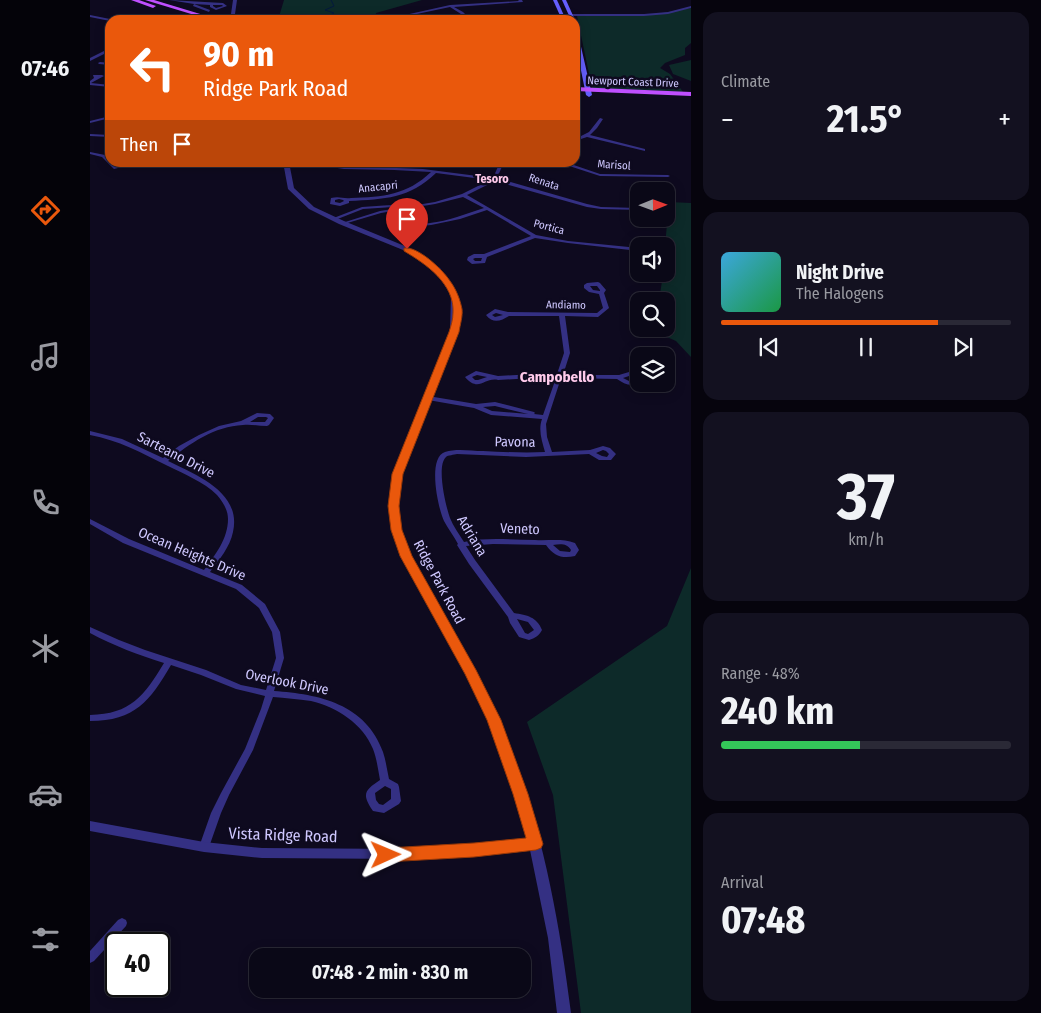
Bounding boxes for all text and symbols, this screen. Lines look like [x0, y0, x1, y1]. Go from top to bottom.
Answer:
text: 90 m [203, 33, 274, 75]
icon: left [120, 35, 185, 100]
text: 07:46 [21, 55, 69, 82]
text: Climate [721, 72, 770, 91]
street label: Newport Coast Drive [587, 74, 679, 90]
text: Ridge Park Road [203, 75, 348, 102]
text: 21.5° [827, 96, 905, 142]
text: − [721, 103, 734, 136]
text: + [998, 103, 1011, 136]
icon: arrive [168, 130, 196, 158]
text: Then [120, 133, 158, 156]
street label: Marisol [597, 157, 631, 173]
street label: Renata [527, 171, 561, 193]
district label: Tesoro [475, 172, 509, 186]
street label: Anacapri [358, 178, 399, 196]
north arrow [630, 182, 675, 228]
map controls [630, 182, 675, 392]
icon: directions [28, 193, 63, 228]
pin [386, 198, 428, 249]
icon: arrive [393, 205, 421, 233]
street label: Portica [532, 217, 566, 237]
button: sound [630, 237, 675, 282]
text: Night Drive [796, 261, 884, 284]
text: The Halogens [796, 284, 884, 303]
button: search [630, 292, 675, 337]
street label: Andiamo [546, 298, 586, 312]
icon: previous [755, 333, 783, 361]
icon: pause [852, 333, 880, 361]
icon: next [949, 333, 977, 361]
icon: music [28, 339, 63, 374]
button: layers [630, 347, 675, 392]
district label: Campobello [520, 368, 594, 386]
street label: Sarteano Drive [135, 428, 218, 482]
street label: Pavona [494, 433, 536, 451]
text: 37 [837, 458, 895, 536]
icon: phone [28, 485, 63, 520]
street label: Adriana [453, 513, 491, 560]
street label: Veneto [500, 520, 540, 538]
street label: Ocean Heights Drive [136, 524, 248, 584]
text: km/h [848, 530, 884, 549]
street label: Ridge Park Road [410, 537, 468, 627]
icon: climate [28, 631, 63, 666]
text: Range · 48% [721, 664, 800, 683]
street label: Overlook Drive [244, 666, 330, 698]
text: 240 km [721, 688, 834, 734]
icon: car [28, 777, 63, 812]
street label: Vista Ridge Road [228, 824, 338, 846]
position arrow [359, 828, 411, 880]
text: Arrival [721, 873, 763, 892]
text: 07:48 [721, 897, 805, 943]
icon: filters [28, 922, 63, 957]
speed limit sign: 40 [105, 932, 170, 997]
text: 07:48 · 2 min · 830 m [312, 961, 468, 984]

